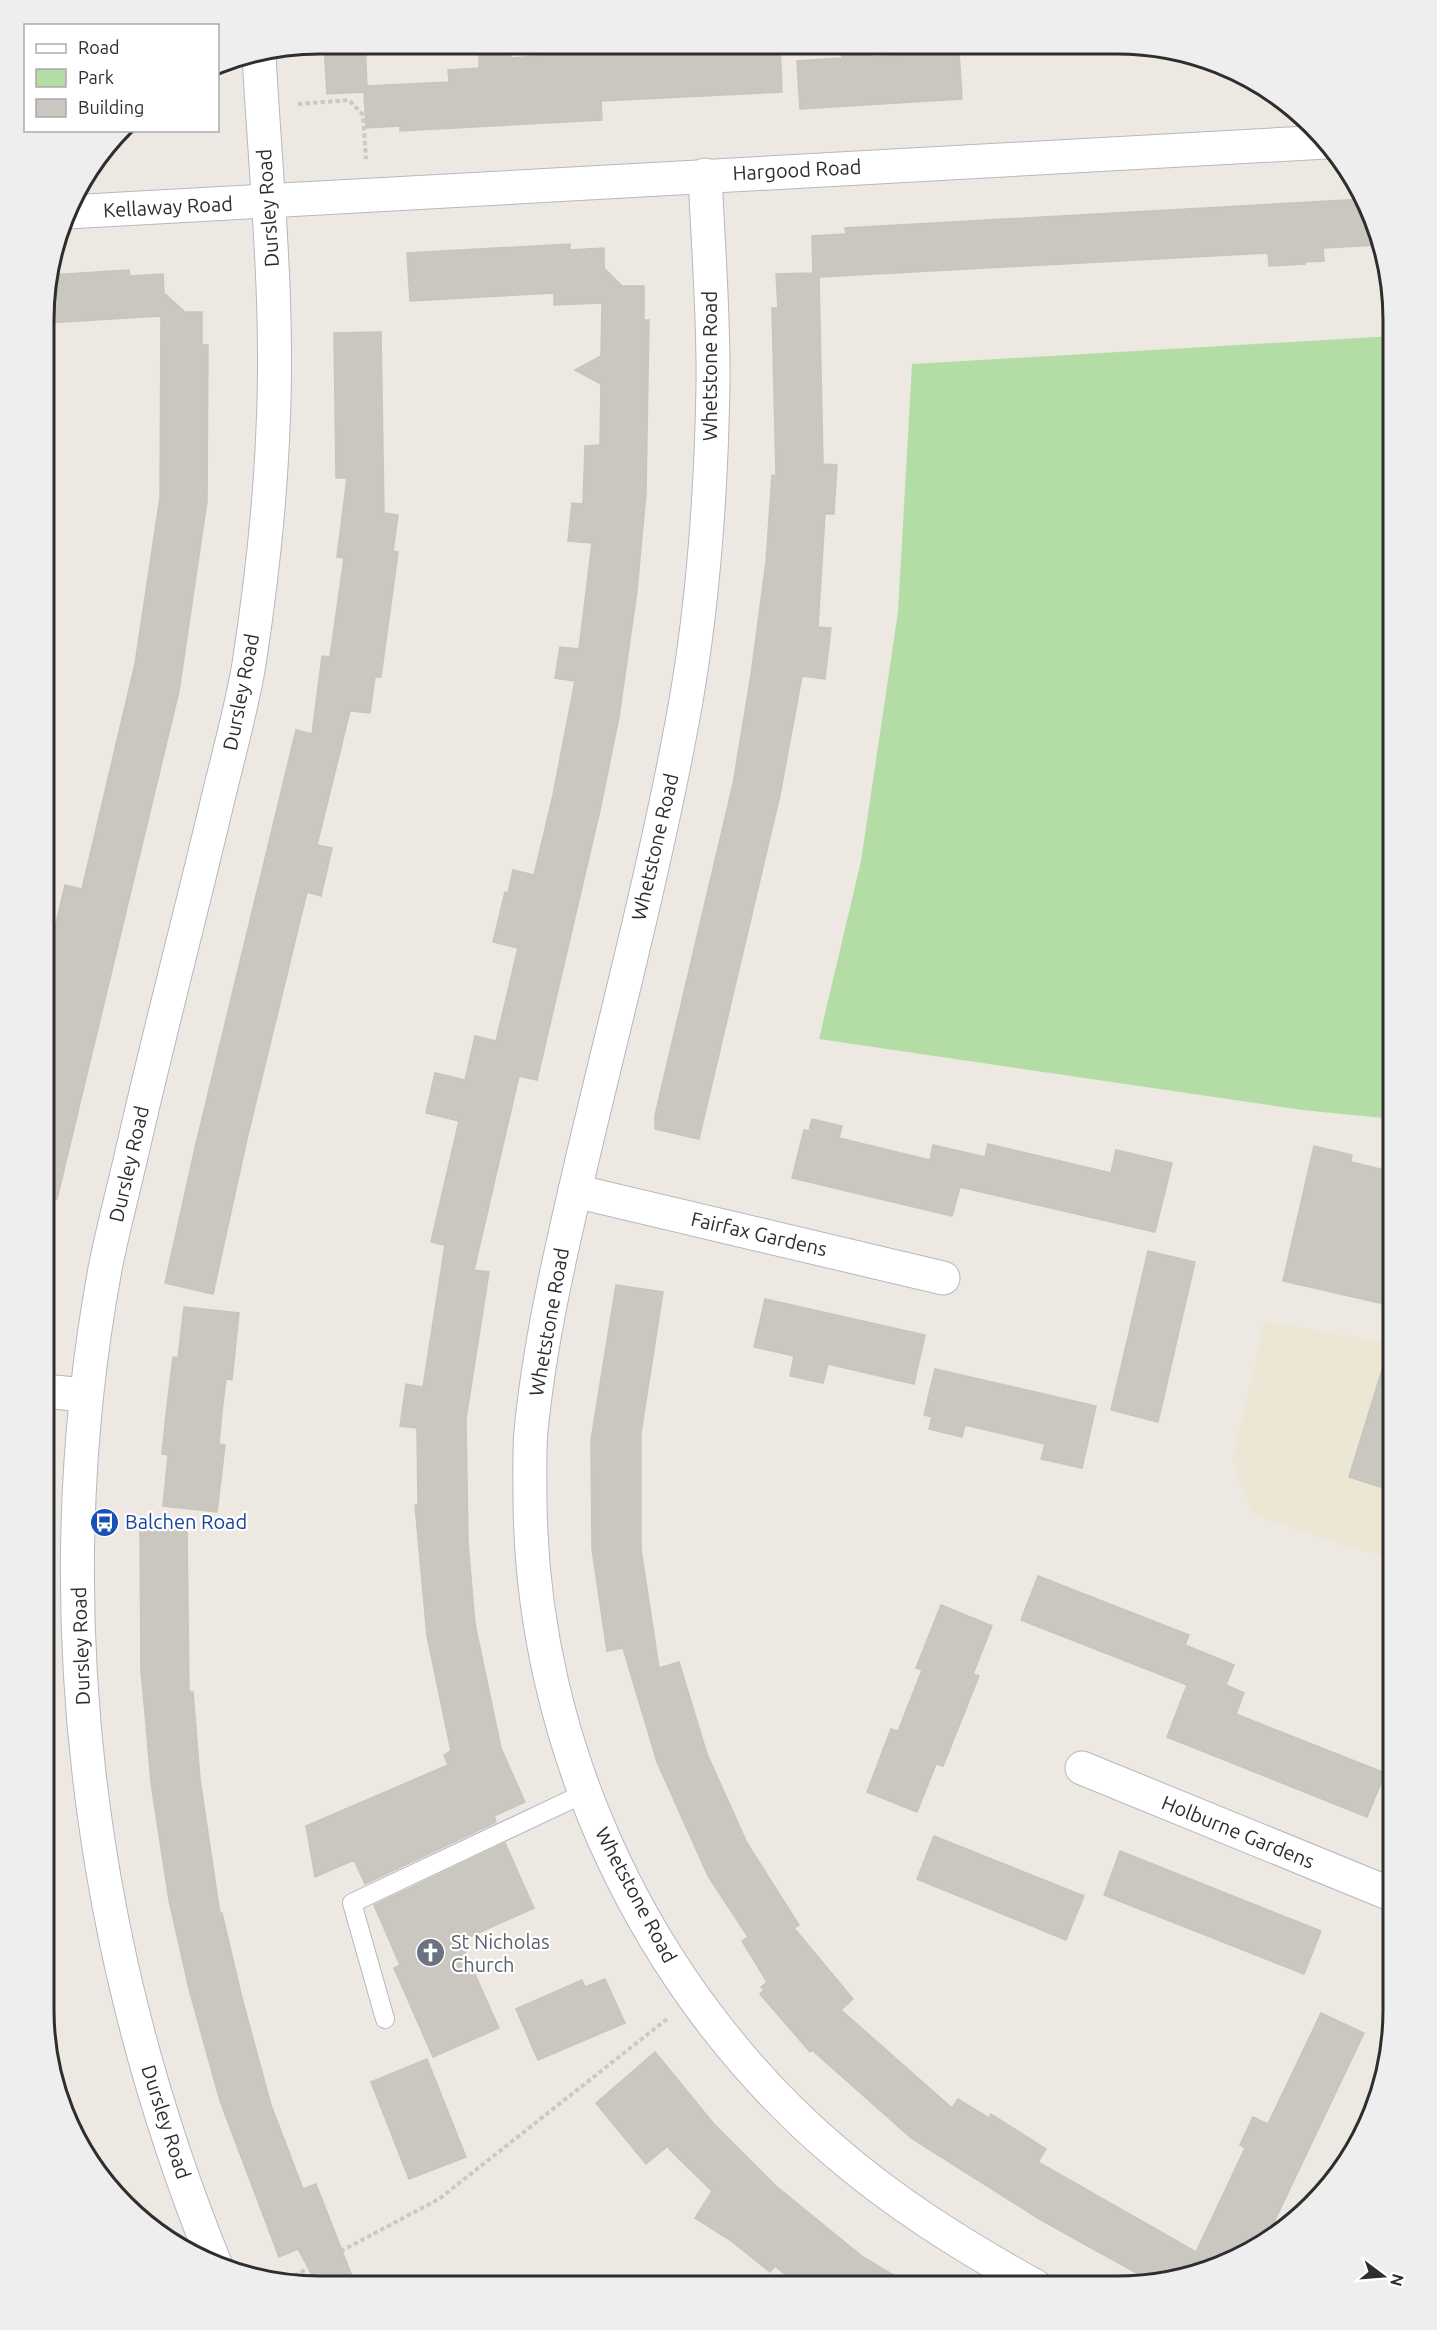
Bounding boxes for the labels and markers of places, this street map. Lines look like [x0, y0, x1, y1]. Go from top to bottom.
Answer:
bus stop icon: Balchen Road [88, 1506, 120, 1538]
place label: Balchen Road [125, 1510, 247, 1533]
place label: St Nicholas Church [451, 1930, 550, 1976]
church icon: St Nicholas Church [414, 1937, 446, 1969]

